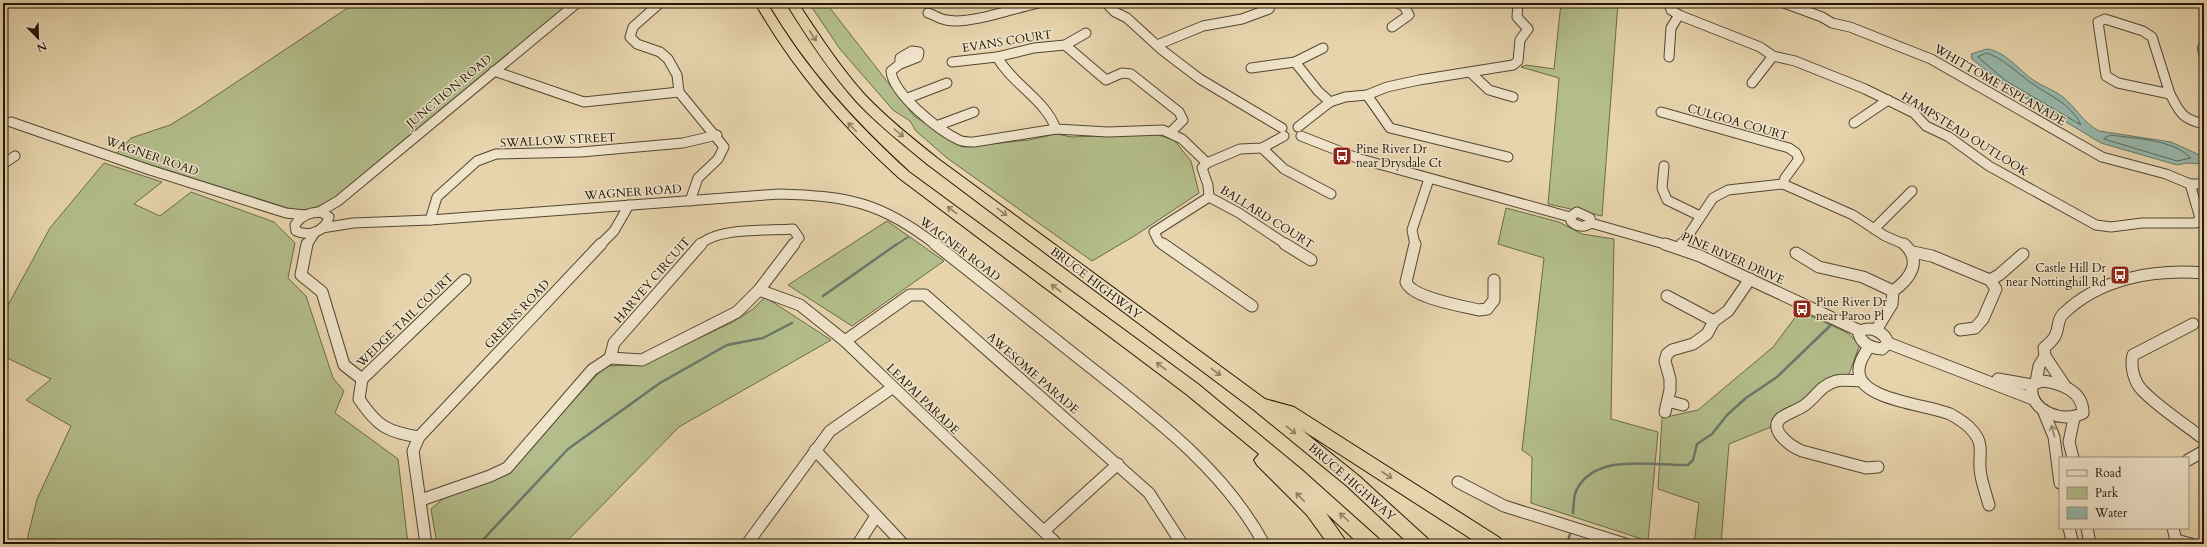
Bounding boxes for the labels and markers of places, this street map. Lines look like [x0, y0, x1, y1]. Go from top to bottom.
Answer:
place label: Pine River Dr near Drysdale Ct [1356, 141, 1442, 171]
bus stop icon: Pine River Dr near Drysdale Ct [1331, 145, 1353, 167]
place label: Castle Hill Dr near Nottinghill Rd [2006, 260, 2107, 290]
bus stop icon: Castle Hill Dr near Nottinghill Rd [2109, 264, 2131, 286]
place label: Pine River Dr near Paroo Pl [1816, 294, 1888, 324]
bus stop icon: Pine River Dr near Paroo Pl [1791, 298, 1813, 320]

